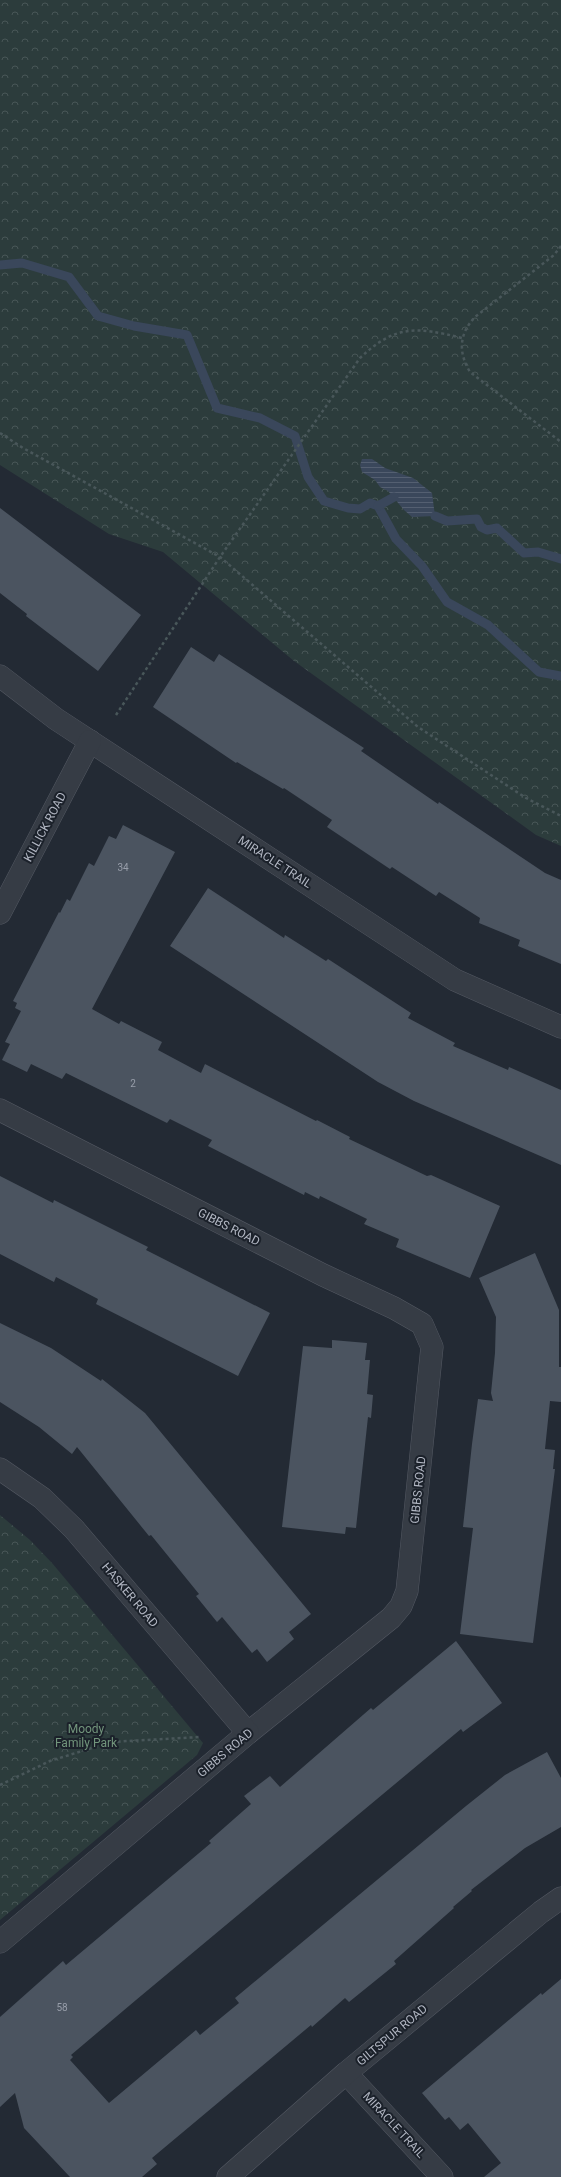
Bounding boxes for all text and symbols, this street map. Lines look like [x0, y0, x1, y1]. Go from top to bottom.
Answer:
street label: KILLICK ROAD [21, 790, 69, 864]
street label: MIRACLE TRAIL [236, 833, 315, 891]
house number: 34 [117, 862, 129, 873]
house number: 2 [130, 1078, 136, 1089]
street label: GIBBS ROAD [196, 1205, 262, 1249]
street label: GIBBS ROAD [407, 1455, 429, 1524]
street label: HASKER ROAD [99, 1560, 161, 1630]
park label: Moody Family Park [55, 1722, 118, 1750]
street label: GIBBS ROAD [195, 1726, 256, 1780]
street label: GILTSPUR ROAD [354, 2001, 430, 2068]
house number: 58 [56, 2002, 68, 2013]
street label: MIRACLE TRAIL [360, 2089, 428, 2161]

